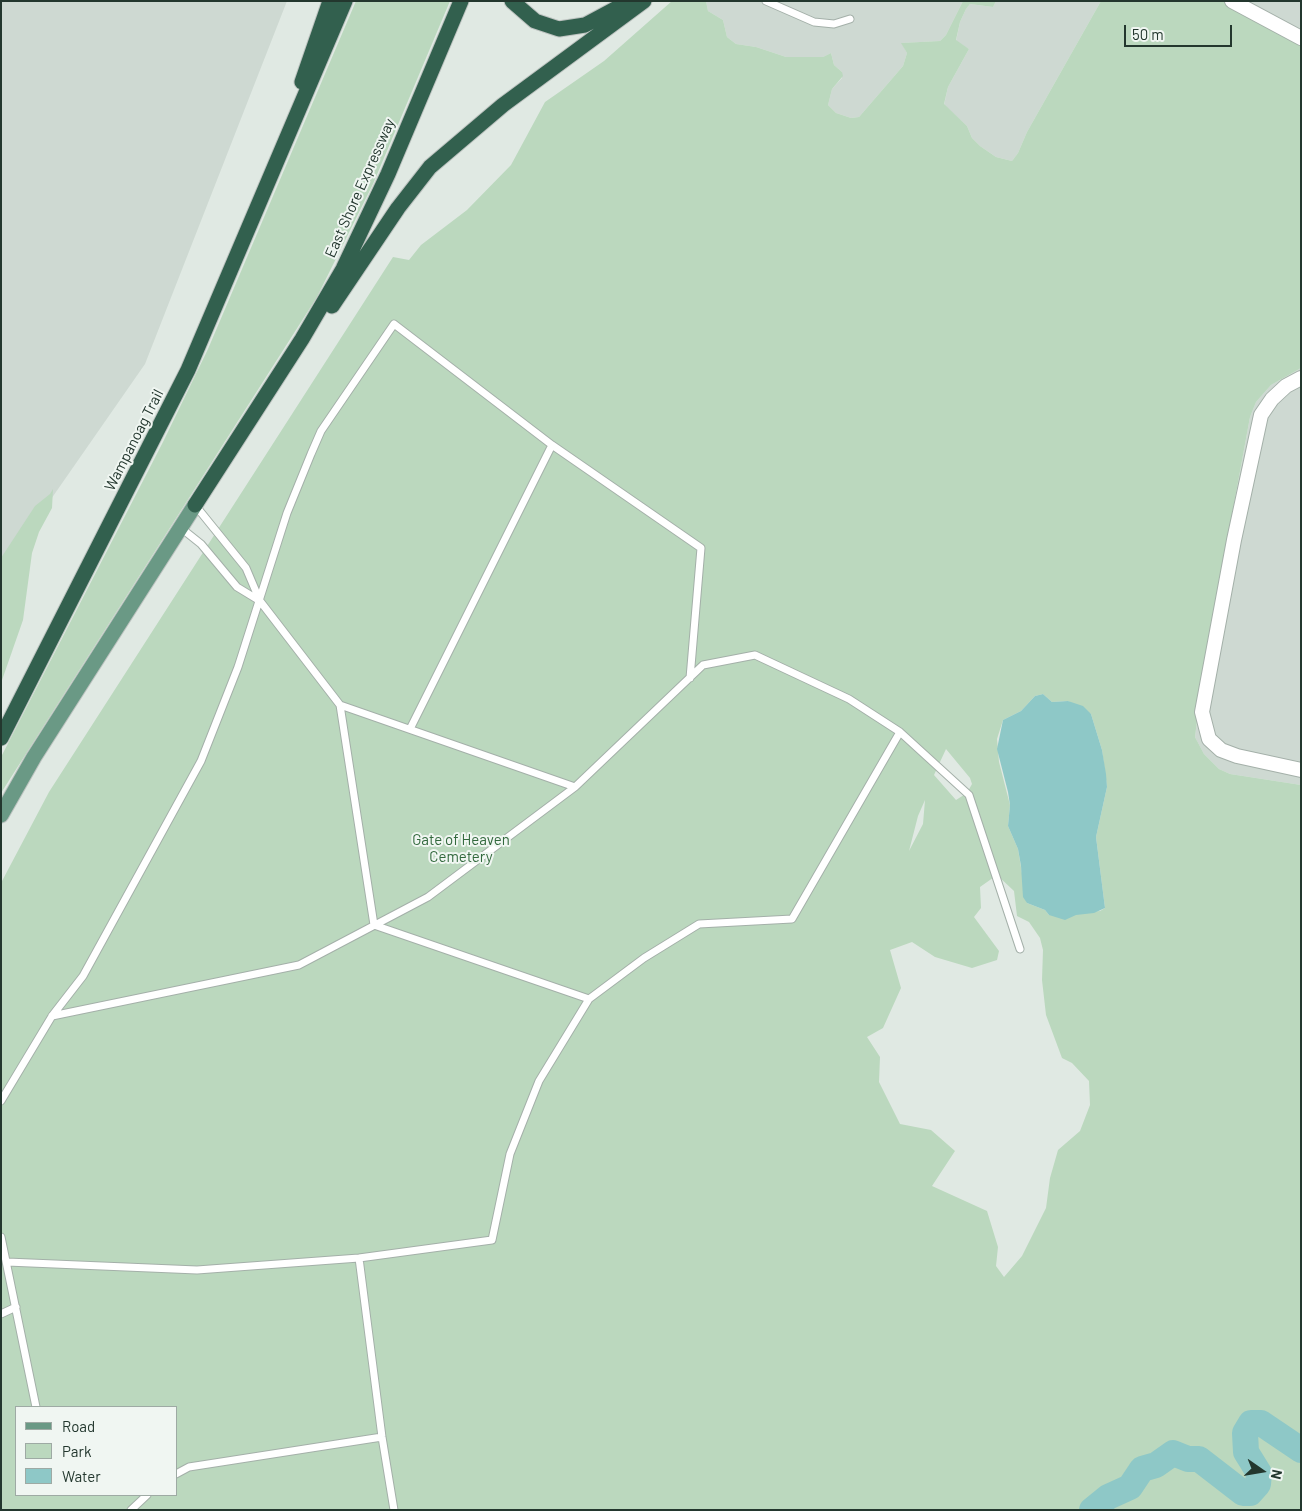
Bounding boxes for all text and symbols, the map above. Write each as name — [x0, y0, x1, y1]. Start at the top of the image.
scale bar — [1127, 15, 1234, 47]
text: 50 m — [1132, 25, 1164, 43]
street label: East Shore Expressway — [321, 116, 399, 260]
street label: Wampanoag Trail — [101, 386, 167, 494]
park label: Gate of Heaven Cemetery — [412, 831, 510, 866]
legend — [15, 1406, 178, 1496]
text: Road — [62, 1417, 95, 1435]
text: Park — [62, 1442, 91, 1460]
north arrow — [1237, 1446, 1287, 1496]
text: Water — [62, 1467, 101, 1485]
text: N — [1268, 1468, 1286, 1481]

